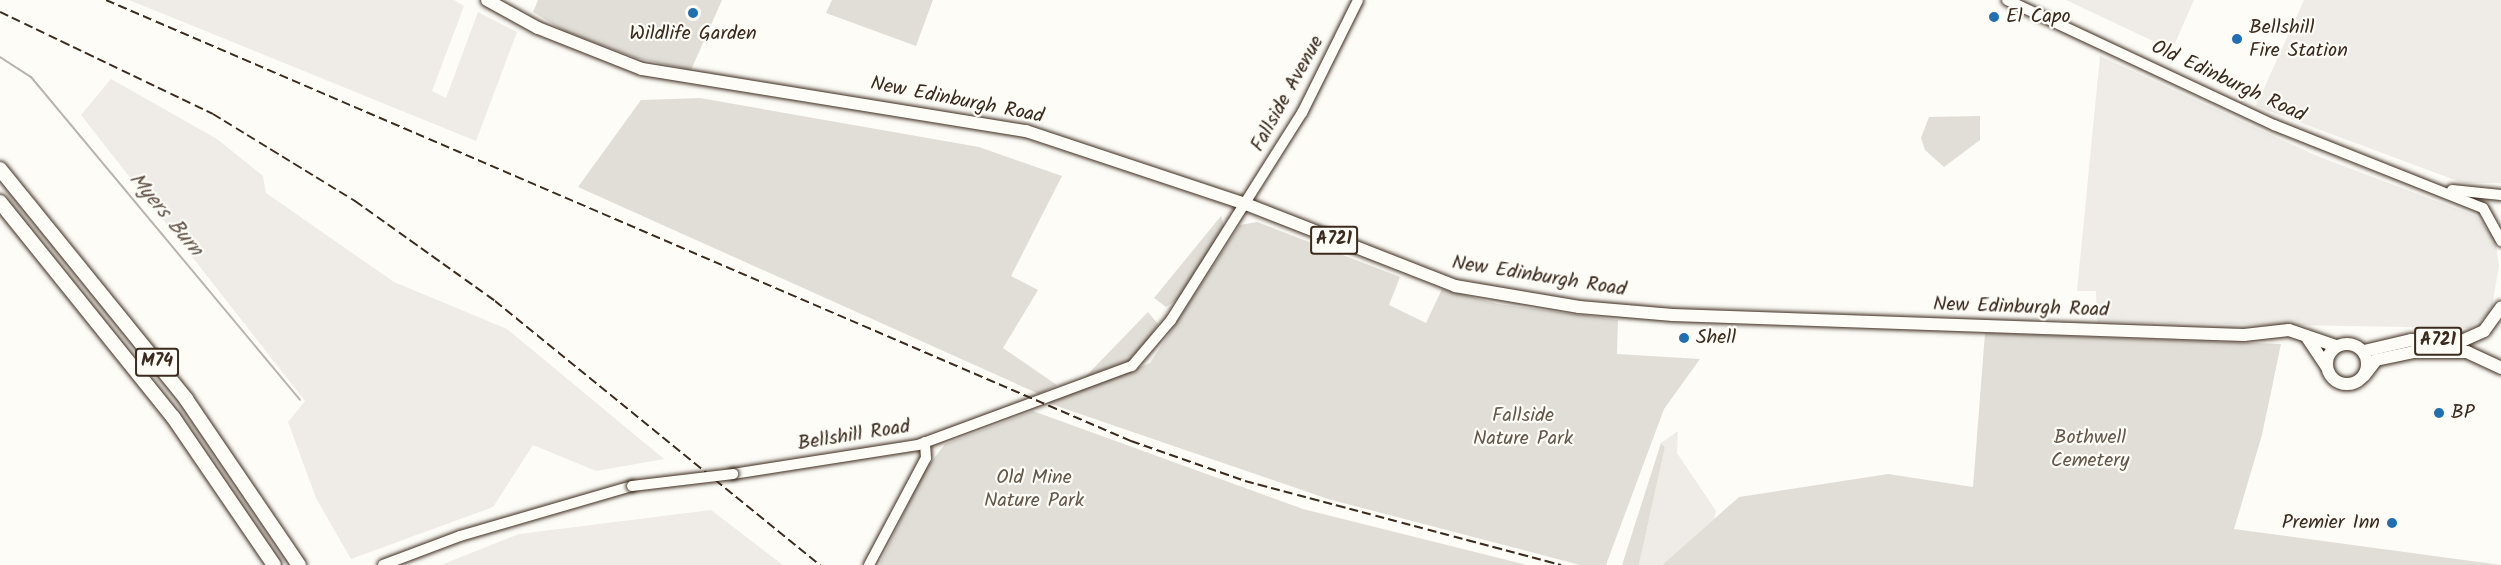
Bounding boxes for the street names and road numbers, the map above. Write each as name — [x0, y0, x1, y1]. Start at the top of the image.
street label: Fallside Avenue — [1246, 32, 1330, 156]
street label: Old Edinburgh Road — [2147, 36, 2309, 128]
street label: New Edinburgh Road — [868, 72, 1046, 130]
road number: A721 — [1310, 225, 1358, 255]
street label: New Edinburgh Road — [1450, 251, 1628, 303]
street label: New Edinburgh Road — [1933, 293, 2109, 323]
road number: A721 — [2414, 326, 2462, 356]
road number: M74 — [134, 347, 180, 377]
street label: Bellshill Road — [796, 415, 912, 457]

